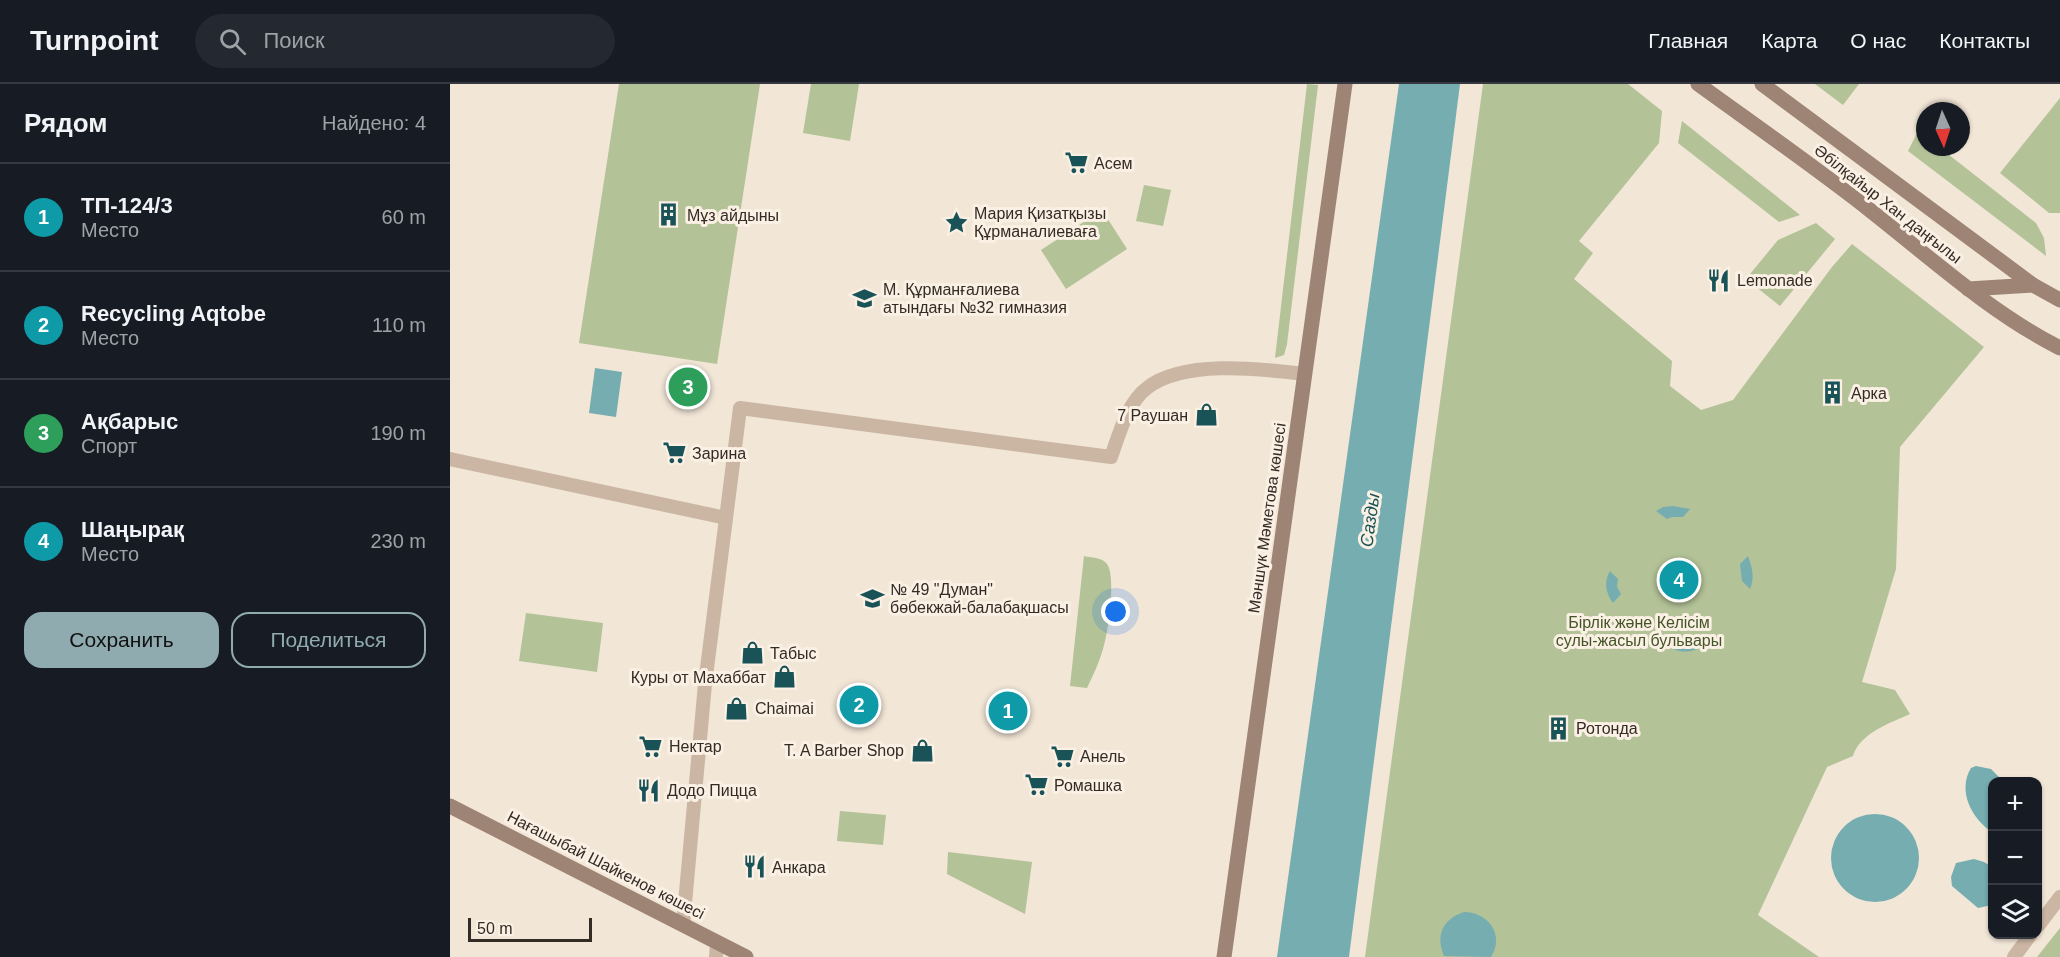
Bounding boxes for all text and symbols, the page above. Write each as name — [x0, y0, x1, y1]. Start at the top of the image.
search box — [195, 14, 615, 68]
text: Turnpoint — [30, 25, 159, 56]
icon: search — [216, 25, 249, 58]
text: Поиск — [264, 28, 325, 53]
text: Главная — [1648, 29, 1728, 52]
text: Карта — [1761, 29, 1817, 52]
text: О нас — [1850, 29, 1906, 52]
text: Контакты — [1939, 29, 2030, 52]
north arrow — [1916, 102, 1970, 156]
text: Рядом — [24, 108, 107, 138]
text: Найдено: 4 — [322, 112, 426, 134]
street label: Әбілқайыр Хан даңғылы — [1811, 141, 1965, 267]
supermarket icon: Асем — [1063, 150, 1089, 176]
place label: Асем — [1094, 155, 1133, 172]
text: ТП-124/3 — [81, 193, 173, 218]
building icon: Мұз айдыны — [656, 202, 682, 228]
place label: Мария Қизатқызы Құрманалиеваға — [974, 205, 1106, 240]
text: 1 — [38, 206, 49, 228]
text: 60 m — [382, 206, 426, 228]
place label: Мұз айдыны — [687, 207, 779, 224]
place icon: Мария Қизатқызы Құрманалиеваға — [943, 209, 969, 235]
text: Место — [81, 219, 139, 241]
restaurant icon: Lemonade — [1706, 267, 1732, 293]
place label: Lemonade — [1737, 272, 1813, 289]
place label: М. Құрманғалиева атындағы №32 гимназия — [883, 281, 1067, 316]
school or university icon: М. Құрманғалиева атындағы №32 гимназия — [852, 285, 878, 311]
text: Recycling Aqtobe — [81, 301, 266, 326]
text: 2 — [38, 314, 49, 336]
text: 110 m — [372, 314, 426, 336]
text: Место — [81, 327, 139, 349]
pin: 3 — [668, 364, 708, 410]
building icon: Арка — [1820, 380, 1846, 406]
place label: Арка — [1851, 385, 1887, 402]
shop icon: 7 Раушан — [1193, 402, 1219, 428]
place label: 7 Раушан — [1117, 407, 1188, 424]
text: Ақбарыс — [81, 409, 178, 434]
text: 3 — [38, 422, 49, 444]
text: 190 m — [370, 422, 426, 444]
street label: Мәншүк Мәметова көшесі — [1245, 422, 1289, 614]
text: Спорт — [81, 435, 137, 457]
supermarket icon: Зарина — [661, 440, 687, 466]
place label: Зарина — [692, 445, 746, 462]
water label: Сазды — [1356, 492, 1384, 548]
text: Шаңырақ — [81, 517, 184, 542]
text: 4 — [38, 530, 49, 552]
text: 230 m — [370, 530, 426, 552]
text: Место — [81, 543, 139, 565]
pin: 4 — [1660, 558, 1698, 602]
place label: № 49 "Думан" бөбекжай-балабақшасы — [890, 581, 1069, 616]
school or university icon: № 49 "Думан" бөбекжай-балабақшасы — [859, 585, 885, 611]
your location — [1101, 597, 1130, 626]
button: Сохранить — [24, 612, 219, 668]
button: Поделиться — [231, 612, 426, 668]
park label: Бірлік және Келісім сулы-жасыл бульвары — [1556, 614, 1722, 649]
shop icon: Табыс — [739, 640, 765, 666]
place label: Табыс — [770, 645, 817, 662]
shop icon: Куры от Махаббат — [771, 664, 797, 690]
place label: Куры от Махаббат — [631, 669, 767, 686]
pin: 2 — [840, 682, 878, 728]
pin: 1 — [988, 688, 1028, 734]
shop icon: Chaimai — [724, 695, 750, 721]
place label: Chaimai — [755, 700, 814, 717]
building icon: Ротонда — [1545, 715, 1571, 741]
place label: Ротонда — [1576, 720, 1638, 737]
supermarket icon: Нектар — [638, 733, 664, 759]
shop icon: T. A Barber Shop — [909, 737, 935, 763]
place label: Нектар — [669, 738, 722, 755]
place label: T. A Barber Shop — [784, 742, 904, 759]
supermarket icon: Анель — [1049, 743, 1075, 769]
place label: Анель — [1080, 748, 1126, 765]
supermarket icon: Ромашка — [1023, 772, 1049, 798]
restaurant icon: Додо Пицца — [636, 777, 662, 803]
place label: Ромашка — [1054, 777, 1122, 794]
map controls — [1988, 777, 2042, 939]
button: + — [1988, 777, 2042, 831]
place label: Додо Пицца — [667, 782, 757, 799]
street label: Нағашыбай Шайкенов көшесі — [505, 808, 707, 922]
button: − — [1988, 831, 2042, 885]
restaurant icon: Анкара — [741, 854, 767, 880]
place label: Анкара — [772, 859, 826, 876]
button: layers — [1988, 885, 2042, 939]
scale bar — [468, 915, 592, 942]
text: 50 m — [477, 920, 513, 937]

